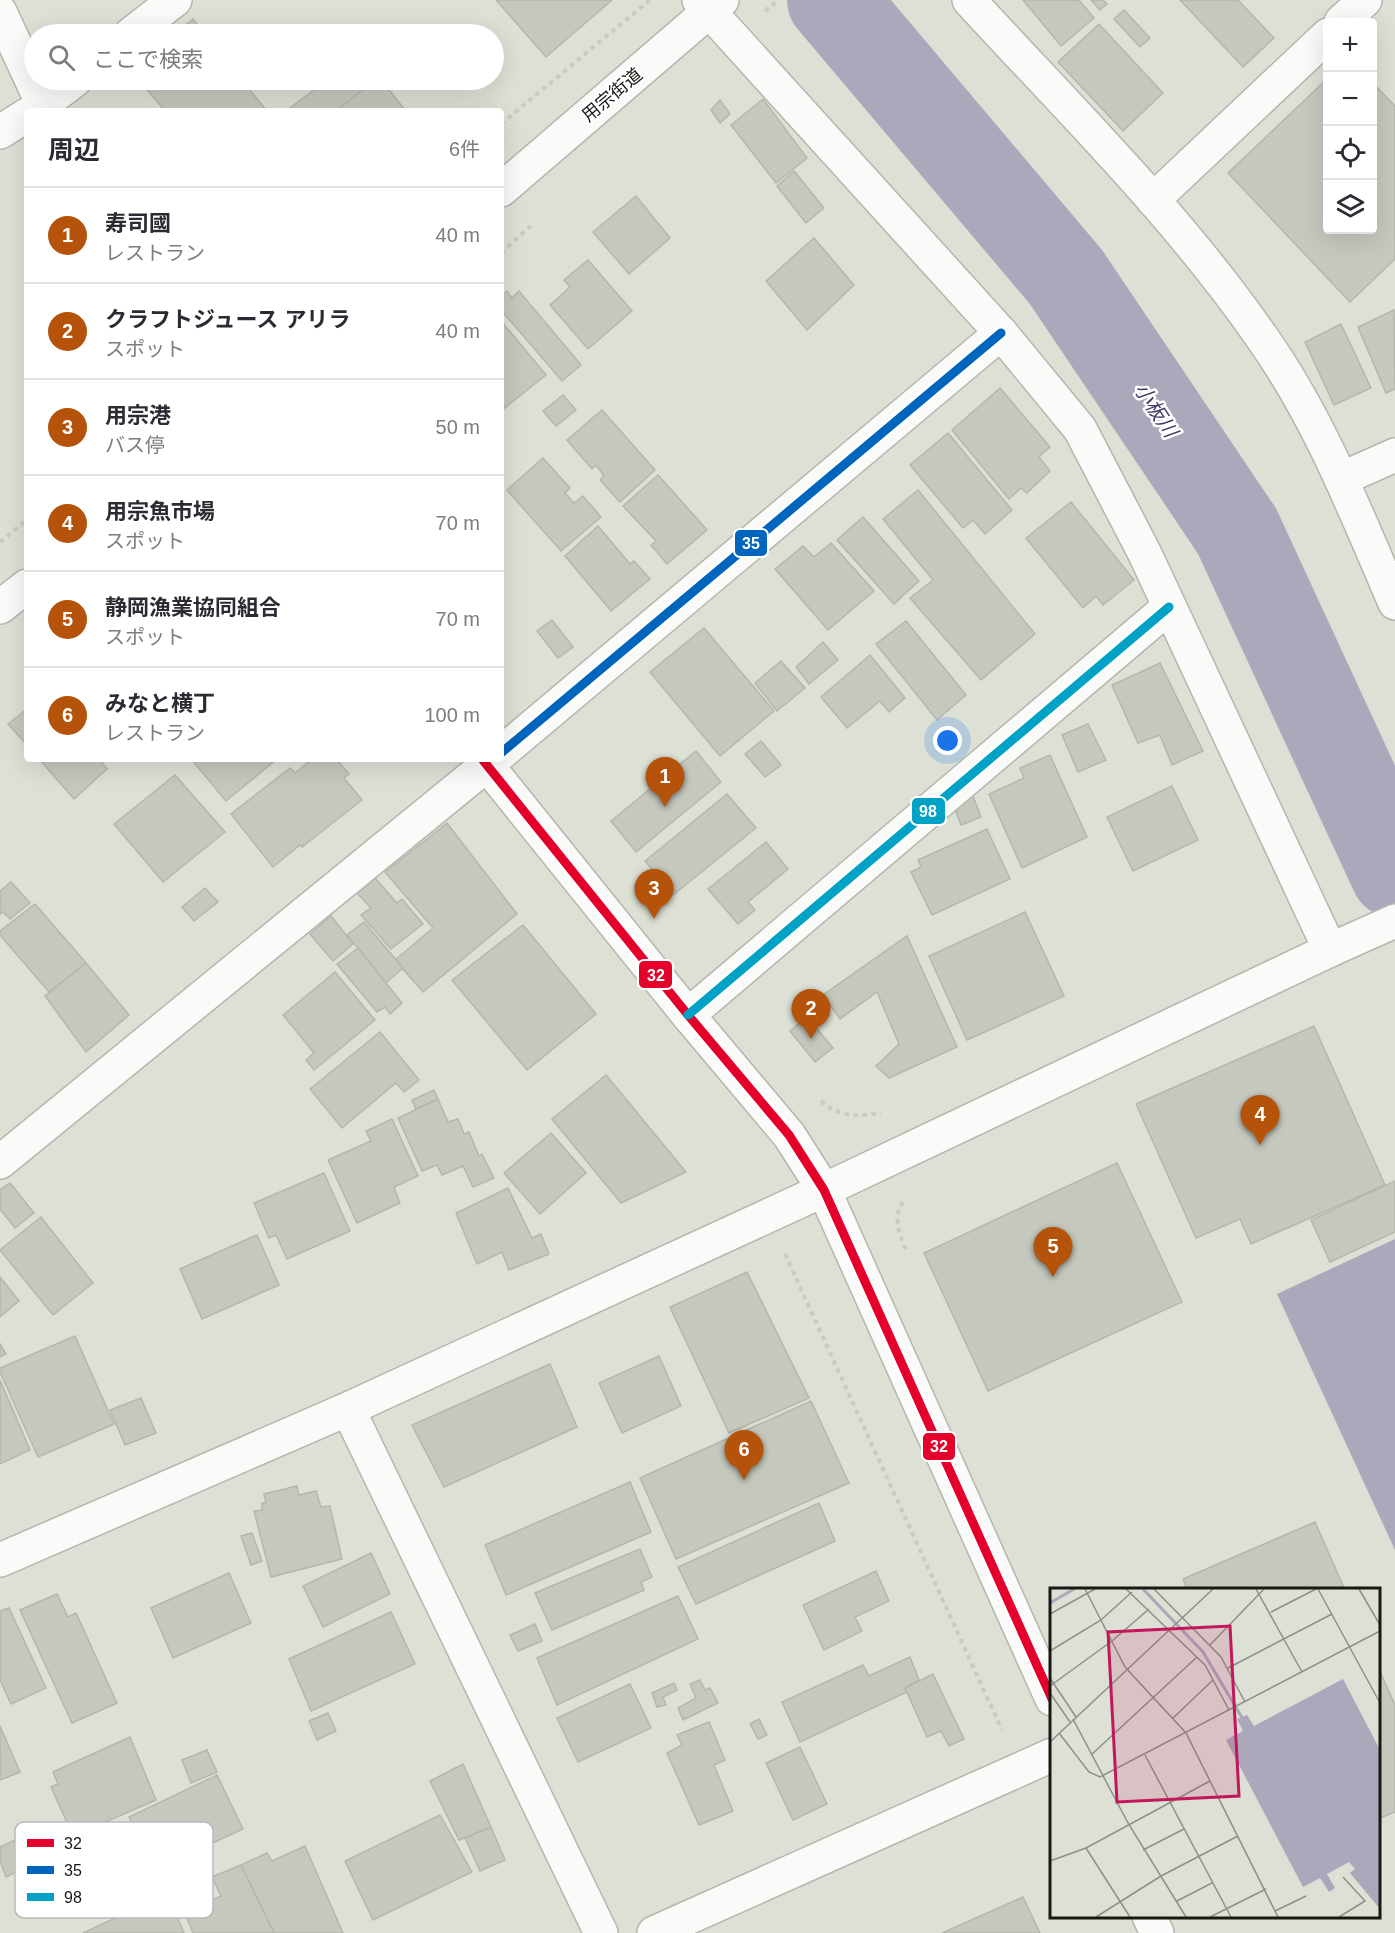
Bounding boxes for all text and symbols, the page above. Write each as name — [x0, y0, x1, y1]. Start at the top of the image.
map controls — [1323, 18, 1377, 234]
button: + — [1323, 18, 1377, 72]
search box — [24, 24, 504, 90]
icon: search — [45, 41, 78, 74]
text: ここで検索 — [93, 47, 203, 72]
street label: 用宗街道 — [578, 64, 646, 126]
button: − — [1323, 72, 1377, 126]
button: locate — [1323, 126, 1377, 180]
text: 周辺 — [48, 135, 100, 165]
text: 6件 — [449, 138, 480, 160]
button: layers — [1323, 180, 1377, 234]
text: 寿司國 — [105, 211, 171, 236]
text: 1 — [62, 224, 73, 246]
text: 40 m — [436, 224, 480, 246]
text: レストラン — [105, 242, 205, 264]
text: クラフトジュース アリラ — [105, 307, 350, 332]
text: 2 — [62, 320, 73, 342]
text: 40 m — [436, 320, 480, 342]
text: スポット — [105, 338, 185, 360]
water label: 小板川 — [1130, 379, 1183, 443]
text: 用宗港 — [105, 403, 171, 428]
text: 3 — [62, 416, 73, 438]
text: 50 m — [436, 416, 480, 438]
text: バス停 — [105, 434, 165, 456]
text: 用宗魚市場 — [105, 499, 215, 524]
text: 4 — [62, 512, 73, 534]
text: 70 m — [436, 512, 480, 534]
line badge: 35 — [734, 529, 768, 557]
text: スポット — [105, 530, 185, 552]
text: 35 — [742, 535, 760, 552]
text: 静岡漁業協同組合 — [105, 595, 281, 620]
text: 5 — [62, 608, 73, 630]
text: 70 m — [436, 608, 480, 630]
text: スポット — [105, 626, 185, 648]
text: みなと横丁 — [105, 691, 215, 716]
text: 6 — [62, 704, 73, 726]
text: 100 m — [424, 704, 480, 726]
text: レストラン — [105, 722, 205, 744]
your location — [933, 726, 962, 755]
pin: 1 — [646, 758, 684, 807]
line badge: 98 — [911, 797, 946, 825]
text: 98 — [919, 803, 937, 820]
pin: 3 — [634, 870, 674, 919]
line badge: 32 — [638, 960, 673, 989]
text: 32 — [647, 967, 665, 984]
pin: 2 — [792, 990, 830, 1039]
pin: 4 — [1240, 1096, 1280, 1145]
pin: 5 — [1034, 1228, 1072, 1277]
pin: 6 — [724, 1430, 764, 1480]
line badge: 32 — [922, 1432, 956, 1461]
text: 32 — [930, 1438, 948, 1455]
inset map — [1050, 1588, 1380, 1918]
legend — [15, 1822, 213, 1918]
text: 32 — [64, 1835, 82, 1852]
text: 35 — [64, 1862, 82, 1879]
text: 98 — [64, 1889, 82, 1906]

